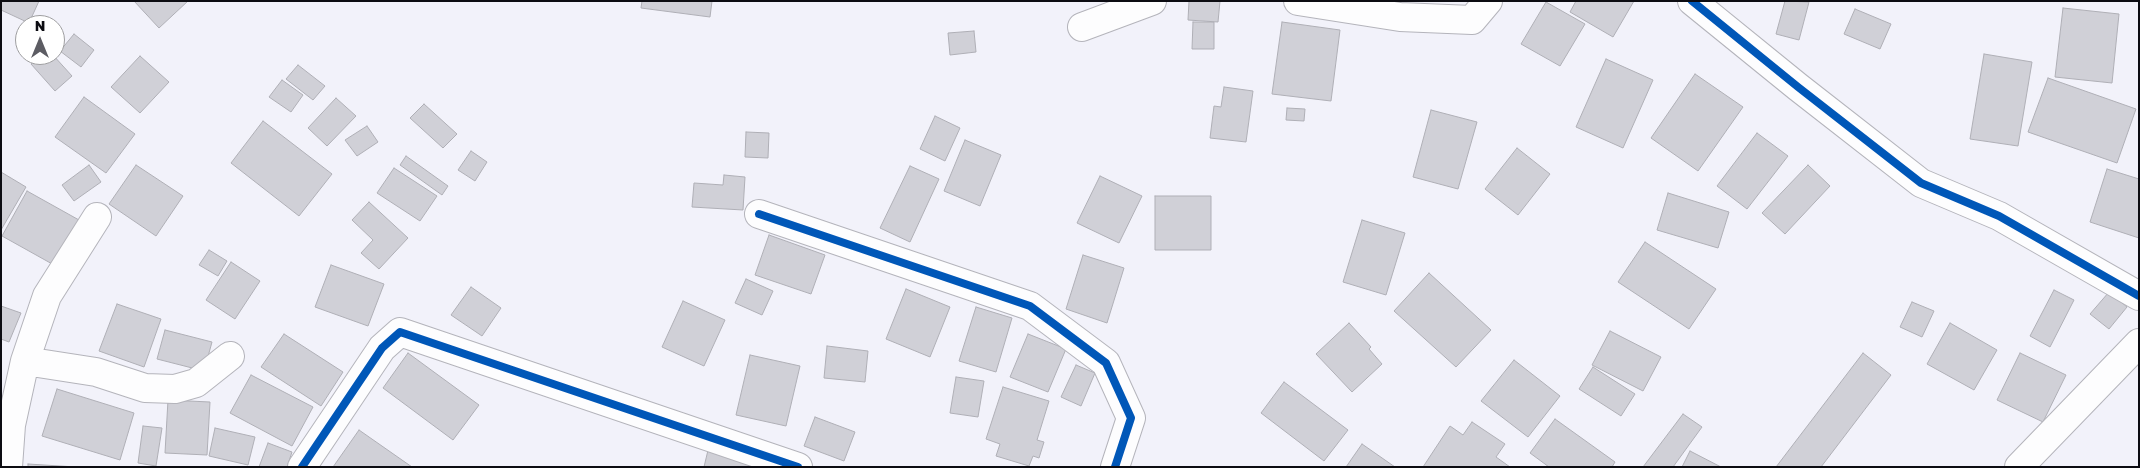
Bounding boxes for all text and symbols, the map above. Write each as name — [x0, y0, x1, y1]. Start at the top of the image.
north arrow — [15, 15, 65, 65]
text: N — [35, 17, 45, 34]

